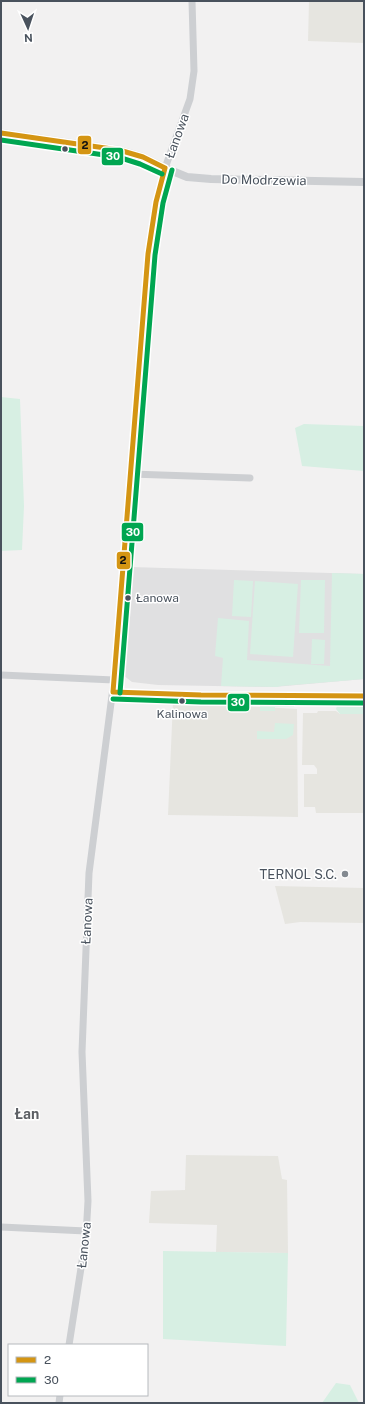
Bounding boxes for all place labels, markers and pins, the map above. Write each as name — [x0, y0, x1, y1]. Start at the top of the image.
unlabelled marker — [60, 144, 70, 154]
place label: Łanowa — [136, 591, 179, 605]
marker: Łanowa — [123, 593, 133, 603]
marker: Kalinowa — [177, 696, 187, 706]
place label: Kalinowa — [157, 707, 207, 721]
place label: TERNOL S.C. — [260, 867, 337, 882]
marker: TERNOL S.C. — [340, 869, 350, 879]

